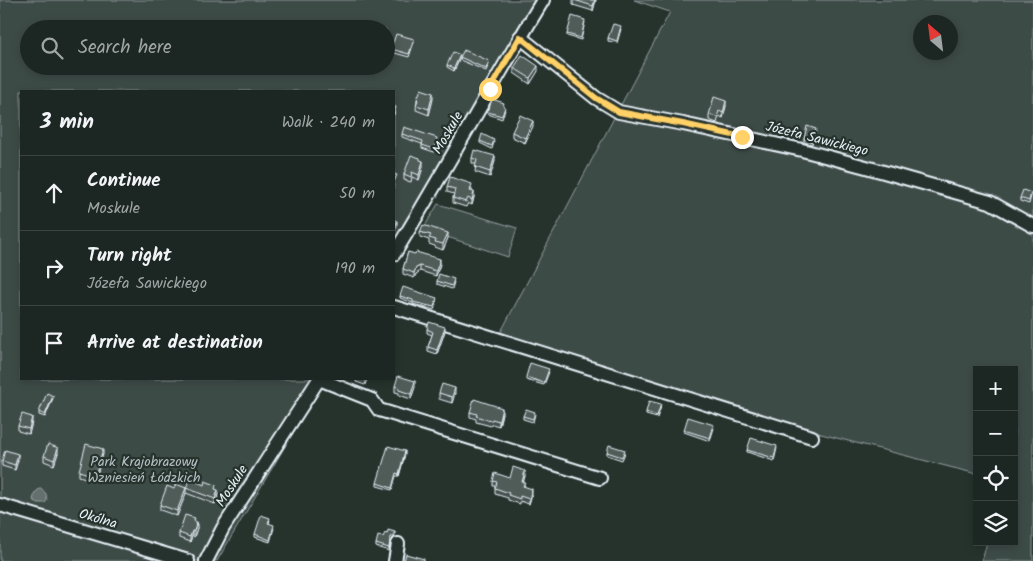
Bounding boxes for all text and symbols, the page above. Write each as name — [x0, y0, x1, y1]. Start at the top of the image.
north arrow — [913, 15, 958, 60]
search box — [20, 20, 395, 75]
text: Search here — [78, 33, 172, 63]
icon: search — [38, 34, 66, 62]
route start — [479, 78, 502, 101]
text: 3 min — [40, 106, 94, 139]
street label: Moskule — [427, 107, 469, 159]
text: Walk · 240 m — [282, 110, 375, 135]
street label: Józefa Sawickiego — [763, 116, 871, 162]
route end — [731, 126, 754, 149]
text: Continue — [87, 166, 160, 196]
icon: ahead — [40, 179, 68, 207]
text: 50 m — [339, 181, 375, 206]
text: Moskule — [87, 196, 140, 221]
text: Turn right — [87, 241, 172, 271]
icon: right — [40, 254, 68, 282]
text: 190 m — [335, 256, 375, 281]
text: Józefa Sawickiego — [87, 271, 207, 296]
text: Arrive at destination — [87, 328, 263, 358]
icon: arrive — [40, 329, 68, 357]
map controls — [973, 366, 1018, 546]
button: + — [973, 366, 1018, 411]
button: − — [973, 411, 1018, 456]
park label: Park Krajobrazowy Wzniesień Łódzkich — [87, 451, 201, 489]
button: locate — [973, 456, 1018, 501]
street label: Moskule — [210, 460, 254, 511]
button: layers — [973, 501, 1018, 546]
street label: Okólna — [76, 503, 120, 535]

